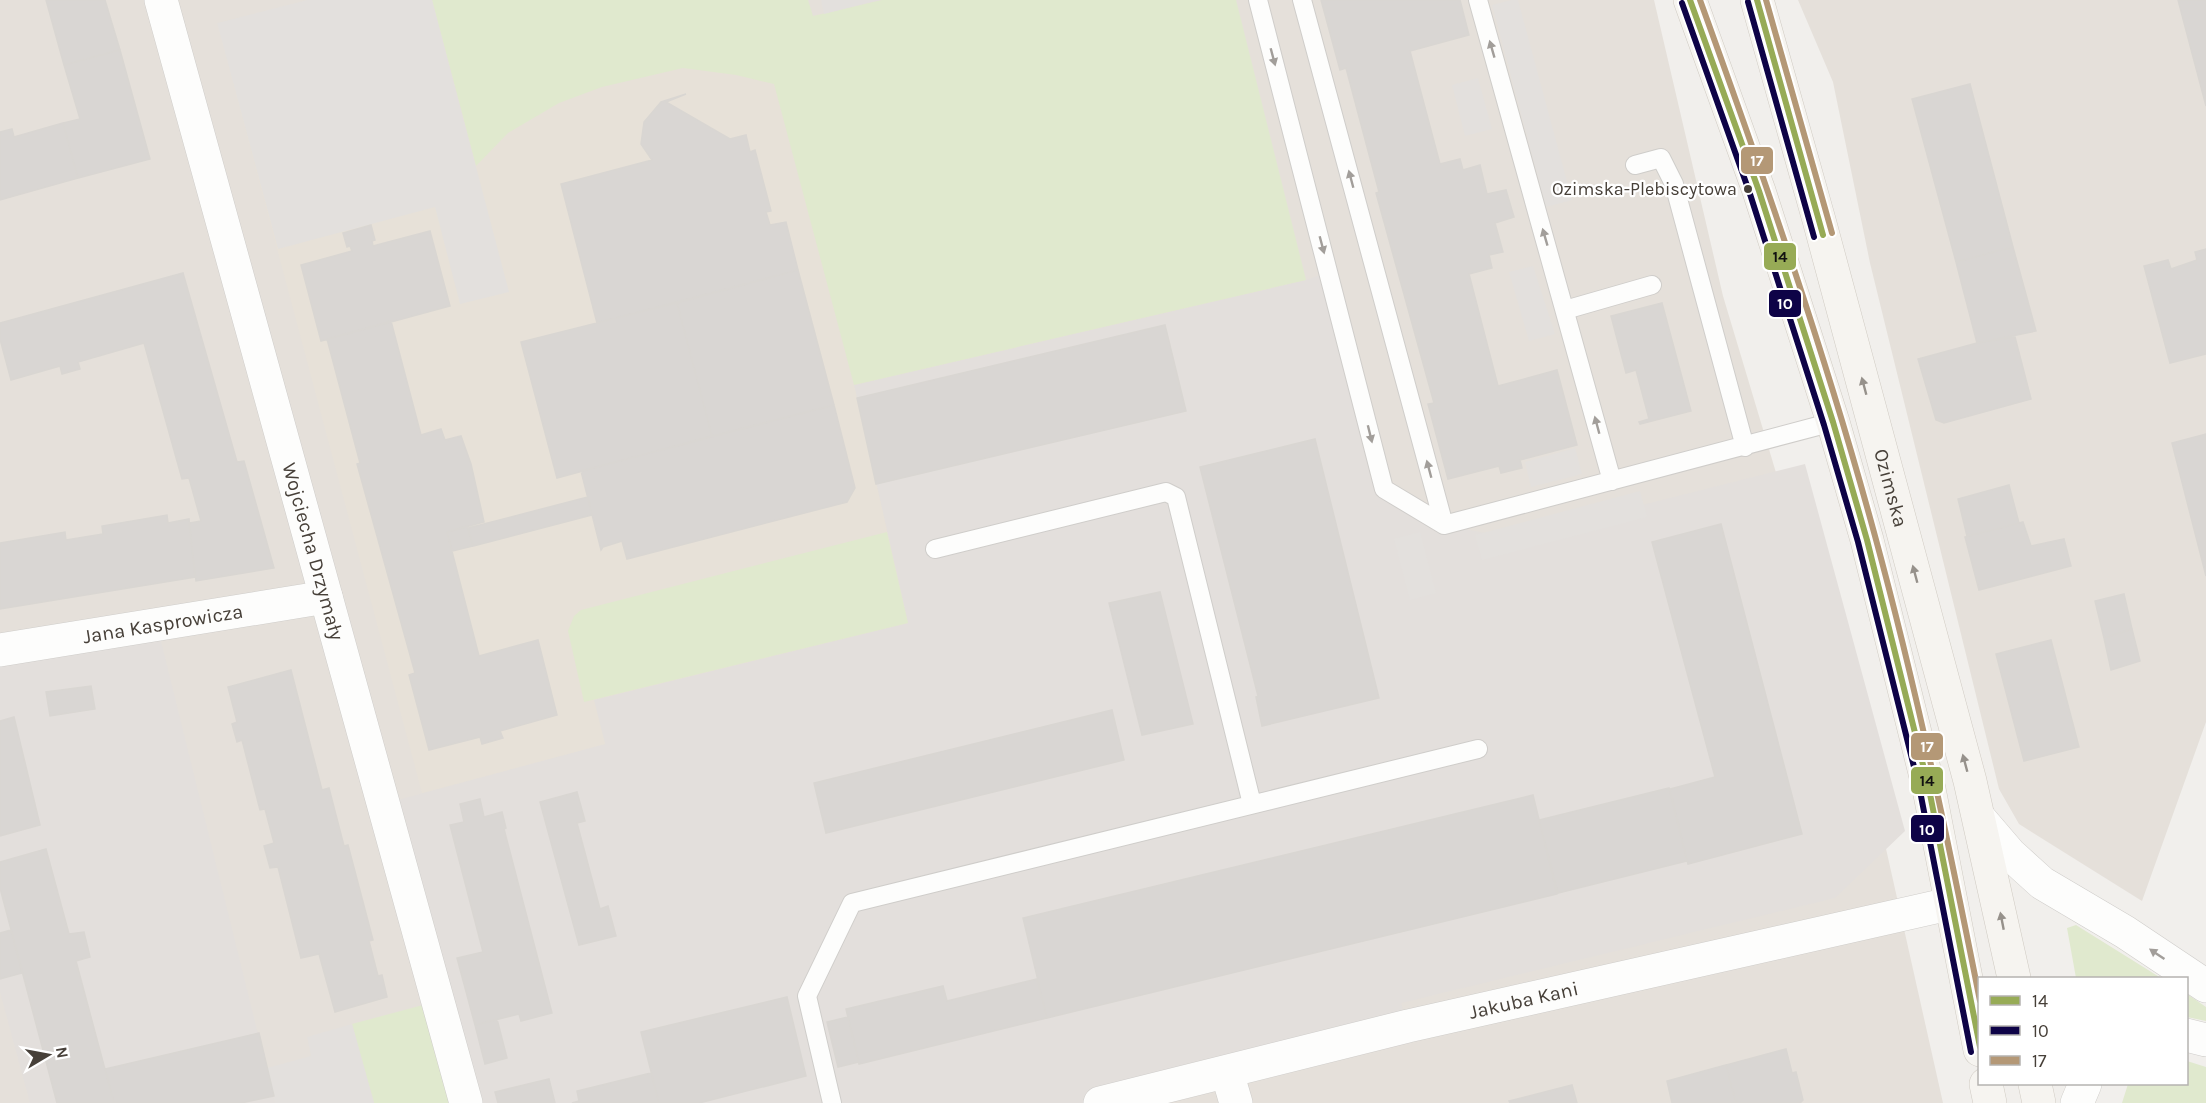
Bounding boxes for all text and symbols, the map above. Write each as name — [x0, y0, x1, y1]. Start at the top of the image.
one-way arrow — [1487, 40, 1496, 58]
one-way arrow — [1268, 47, 1278, 66]
line badge: 17 — [1740, 146, 1774, 175]
text: 17 — [1750, 151, 1764, 170]
one-way arrow — [1346, 170, 1355, 188]
place label: Ozimska-Plebiscytowa — [1552, 178, 1737, 200]
marker: Ozimska-Plebiscytowa — [1742, 183, 1754, 195]
one-way arrow — [1540, 228, 1549, 246]
one-way arrow — [1318, 236, 1327, 254]
line badge: 14 — [1763, 242, 1797, 271]
text: 14 — [1772, 247, 1788, 266]
line badge: 10 — [1768, 289, 1802, 318]
text: 10 — [1777, 294, 1793, 313]
one-way arrow — [1859, 377, 1868, 395]
one-way arrow — [1592, 416, 1601, 434]
one-way arrow — [1366, 425, 1376, 443]
street label: Ozimska — [1870, 446, 1913, 529]
one-way arrow — [1424, 459, 1433, 477]
street label: Wojciecha Drzymały — [278, 460, 349, 643]
one-way arrow — [1909, 565, 1919, 584]
street label: Jana Kasprowicza — [81, 599, 245, 648]
line badge: 17 — [1910, 732, 1944, 761]
text: 17 — [1920, 737, 1934, 756]
one-way arrow — [1960, 754, 1969, 772]
line badge: 14 — [1910, 766, 1944, 795]
text: 14 — [1919, 771, 1935, 790]
line badge: 10 — [1910, 814, 1945, 843]
text: 10 — [1919, 820, 1935, 839]
one-way arrow — [1997, 911, 2006, 930]
one-way arrow — [2149, 948, 2165, 959]
street label: Jakuba Kani — [1467, 976, 1580, 1023]
legend — [1978, 977, 2188, 1085]
text: 14 — [2032, 990, 2048, 1012]
text: 10 — [2032, 1020, 2049, 1042]
north arrow — [18, 1025, 78, 1085]
text: N — [52, 1045, 73, 1060]
text: 17 — [2032, 1050, 2047, 1072]

